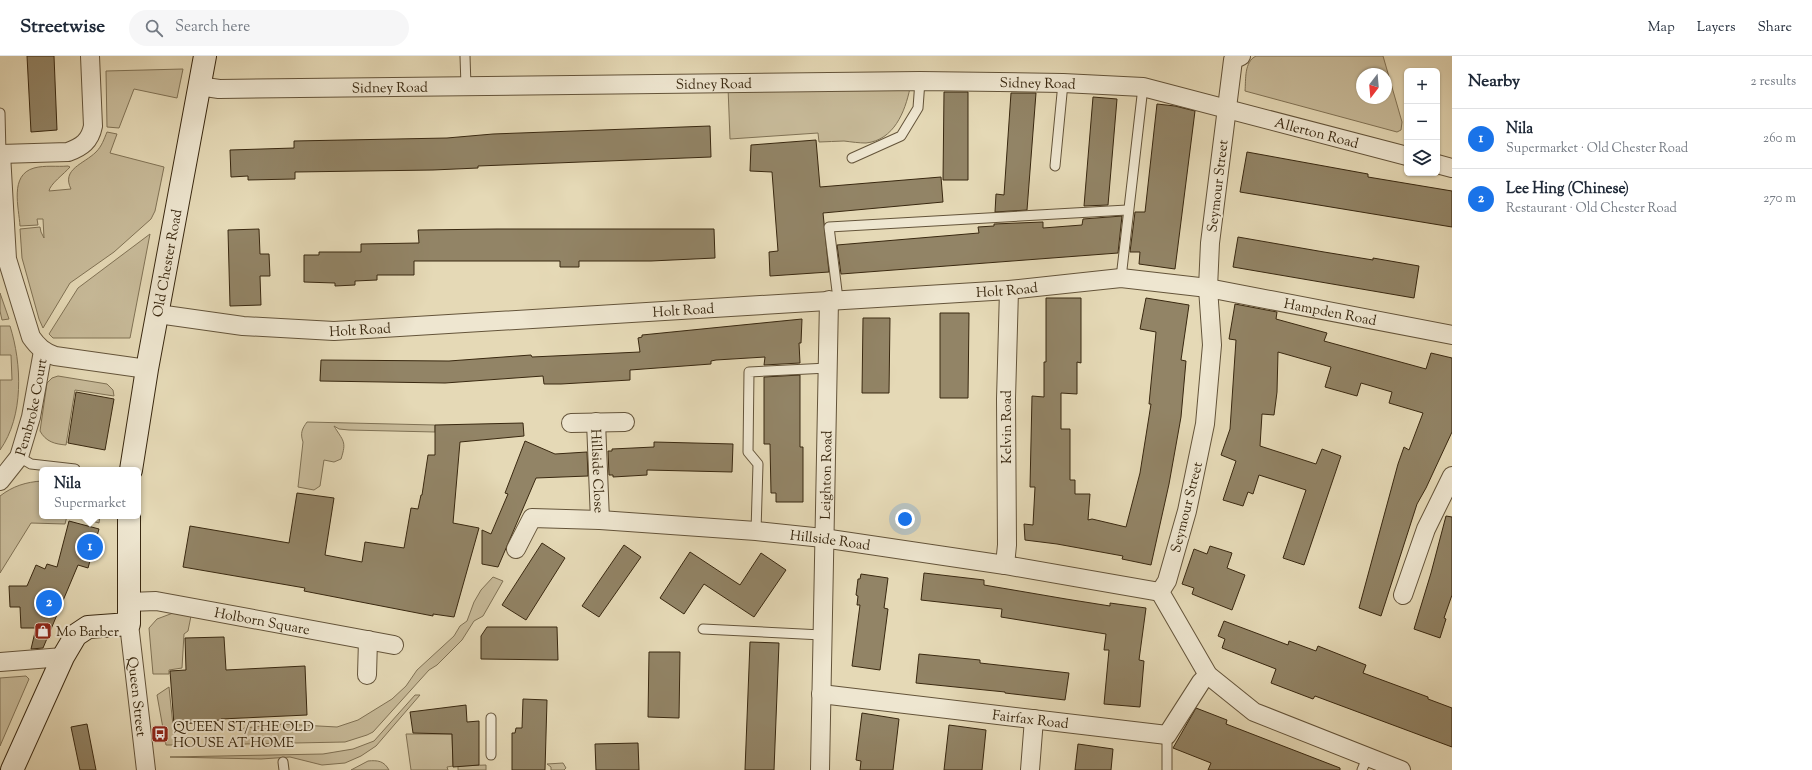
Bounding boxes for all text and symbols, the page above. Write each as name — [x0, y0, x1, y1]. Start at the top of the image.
search box — [129, 10, 409, 46]
text: Streetwise — [20, 14, 105, 41]
icon: search — [143, 17, 165, 39]
text: Search here — [175, 17, 250, 38]
text: Map — [1648, 18, 1675, 38]
text: Layers — [1697, 18, 1735, 38]
text: Share — [1757, 18, 1792, 38]
north arrow — [1356, 68, 1392, 104]
map controls — [1404, 68, 1440, 176]
button: + — [1404, 68, 1440, 104]
text: Nearby — [1468, 70, 1520, 94]
text: 2 results — [1751, 73, 1796, 91]
street label: Sidney Road — [999, 74, 1076, 96]
street label: Sidney Road — [676, 75, 752, 96]
street label: Sidney Road — [352, 79, 428, 99]
button: − — [1404, 104, 1440, 140]
street label: Allerton Road — [1272, 114, 1361, 155]
text: Nila — [1506, 119, 1533, 140]
text: 1 — [1479, 130, 1483, 148]
text: 260 m — [1763, 130, 1796, 148]
street label: Seymour Street — [1203, 139, 1235, 234]
button: layers — [1404, 140, 1440, 176]
text: Supermarket · Old Chester Road — [1506, 140, 1688, 158]
text: Lee Hing (Chinese) — [1506, 179, 1629, 200]
text: 2 — [1478, 190, 1484, 208]
text: 270 m — [1763, 190, 1796, 208]
text: Restaurant · Old Chester Road — [1506, 200, 1677, 218]
street label: Old Chester Road — [149, 208, 188, 319]
street label: Holt Road — [975, 279, 1039, 304]
street label: Hampden Road — [1282, 295, 1378, 332]
street label: Holt Road — [652, 300, 715, 324]
street label: Holt Road — [329, 320, 392, 343]
street label: Pembroke Court — [12, 357, 53, 459]
street label: Kelvin Road — [998, 390, 1018, 464]
street label: Hillside Close — [584, 428, 608, 514]
street label: Leighton Road — [817, 430, 838, 520]
street label: Seymour Street — [1167, 460, 1209, 555]
popup — [39, 467, 141, 519]
text: Nila — [54, 474, 81, 495]
text: Supermarket — [54, 495, 126, 513]
your location — [895, 509, 915, 529]
street label: Hillside Road — [789, 527, 872, 557]
pin: 1 — [77, 532, 103, 562]
pin: 2 — [36, 588, 62, 618]
street label: Holborn Square — [212, 604, 311, 641]
shop icon: Mo Barber — [33, 621, 53, 641]
place label: Mo Barber — [56, 623, 120, 643]
street label: Queen Street — [121, 656, 150, 738]
street label: Fairfax Road — [991, 706, 1070, 735]
place label: QUEEN ST/THE OLD HOUSE AT HOME — [173, 718, 314, 754]
bus stop icon: QUEEN ST/THE OLD HOUSE AT HOME — [150, 724, 170, 744]

